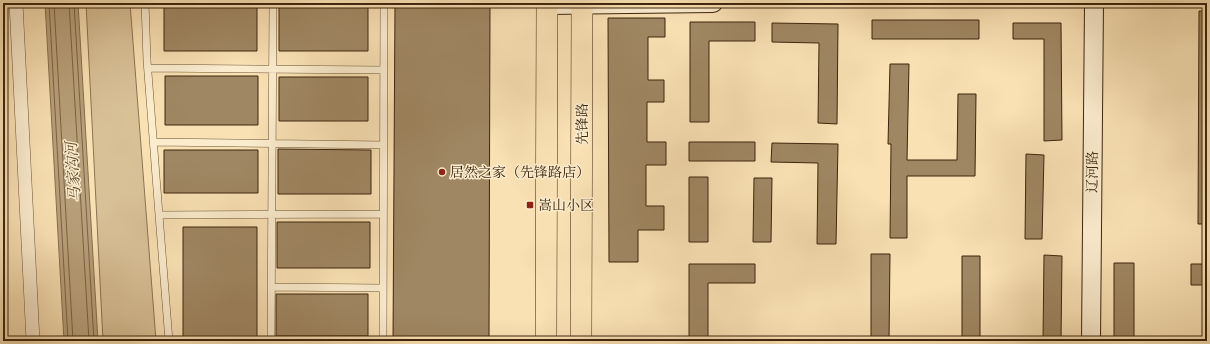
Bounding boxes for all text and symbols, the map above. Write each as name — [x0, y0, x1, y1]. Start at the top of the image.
street label: 先锋路 — [573, 103, 591, 145]
water label: 马家沟河 — [61, 138, 84, 203]
street label: 辽河路 — [1083, 151, 1101, 193]
place label: 居然之家（先锋路店） — [450, 163, 590, 181]
marker: 居然之家（先锋路店） — [437, 167, 447, 177]
place label: 嵩山小区 — [538, 196, 594, 214]
marker: 嵩山小区 — [525, 200, 535, 210]

